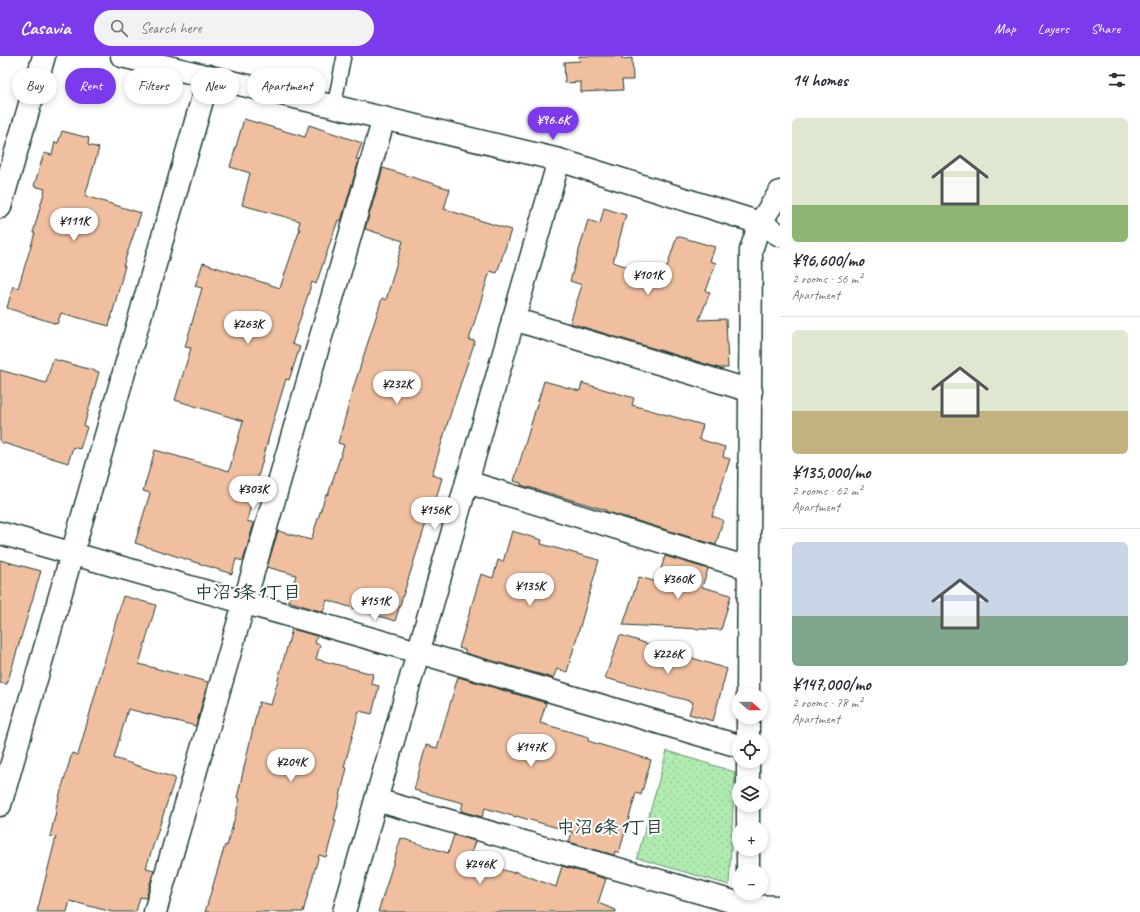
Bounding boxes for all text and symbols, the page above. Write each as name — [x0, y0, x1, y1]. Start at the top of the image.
search box — [94, 10, 374, 46]
text: Casavia — [20, 16, 70, 40]
icon: search — [108, 17, 130, 39]
text: Search here — [140, 19, 202, 38]
text: Map — [994, 20, 1016, 37]
text: Layers — [1038, 20, 1069, 37]
text: Share — [1091, 20, 1120, 37]
chip: Buy — [12, 68, 57, 104]
chip: Rent — [65, 68, 116, 104]
chip: Filters — [124, 68, 183, 104]
chip: New — [191, 68, 239, 104]
chip: Apartment — [247, 68, 326, 104]
icon: filters — [1106, 69, 1128, 91]
text: 14 homes — [792, 70, 848, 91]
pin: ¥96.6K — [520, 107, 586, 141]
text: ¥96.6K — [537, 112, 569, 128]
icon: home — [924, 144, 996, 216]
pin: ¥111K — [46, 208, 102, 242]
text: ¥111K — [59, 213, 89, 229]
text: ¥96,600/mo — [792, 250, 864, 271]
pin: ¥101K — [620, 262, 676, 296]
text: ¥101K — [633, 267, 663, 283]
text: 2 rooms · 56 m² — [792, 271, 862, 287]
text: Apartment — [792, 287, 840, 303]
pin: ¥263K — [220, 311, 276, 345]
text: ¥263K — [233, 316, 263, 332]
icon: home — [924, 356, 996, 428]
pin: ¥232K — [369, 371, 425, 405]
text: ¥232K — [382, 376, 412, 392]
text: ¥135,000/mo — [792, 462, 870, 483]
pin: ¥303K — [225, 476, 281, 510]
text: ¥303K — [238, 481, 268, 497]
text: 2 rooms · 62 m² — [792, 483, 862, 499]
pin: ¥156K — [407, 497, 463, 531]
text: Apartment — [792, 499, 840, 515]
text: ¥156K — [420, 502, 450, 518]
pin: ¥360K — [650, 566, 706, 600]
icon: home — [924, 568, 996, 640]
text: ¥360K — [663, 571, 693, 587]
pin: ¥135K — [502, 573, 558, 607]
text: ¥135K — [515, 578, 545, 594]
district label: 中沼5条1丁目 — [195, 581, 301, 603]
pin: ¥151K — [347, 588, 403, 622]
text: ¥151K — [360, 593, 390, 609]
pin: ¥226K — [640, 641, 696, 675]
text: ¥226K — [653, 646, 683, 662]
text: ¥147,000/mo — [792, 674, 871, 695]
north arrow — [732, 688, 768, 724]
map controls — [732, 688, 768, 900]
text: 2 rooms · 78 m² — [792, 695, 862, 711]
text: Apartment — [792, 711, 840, 727]
button: locate — [732, 732, 768, 768]
pin: ¥147K — [503, 734, 559, 768]
text: ¥147K — [516, 739, 546, 755]
pin: ¥204K — [263, 749, 319, 783]
text: ¥204K — [276, 754, 306, 770]
button: layers — [732, 776, 768, 812]
district label: 中沼6条1丁目 — [557, 816, 663, 838]
button: + — [732, 820, 768, 856]
pin: ¥246K — [452, 851, 508, 885]
text: ¥246K — [465, 856, 495, 872]
button: − — [732, 864, 768, 900]

